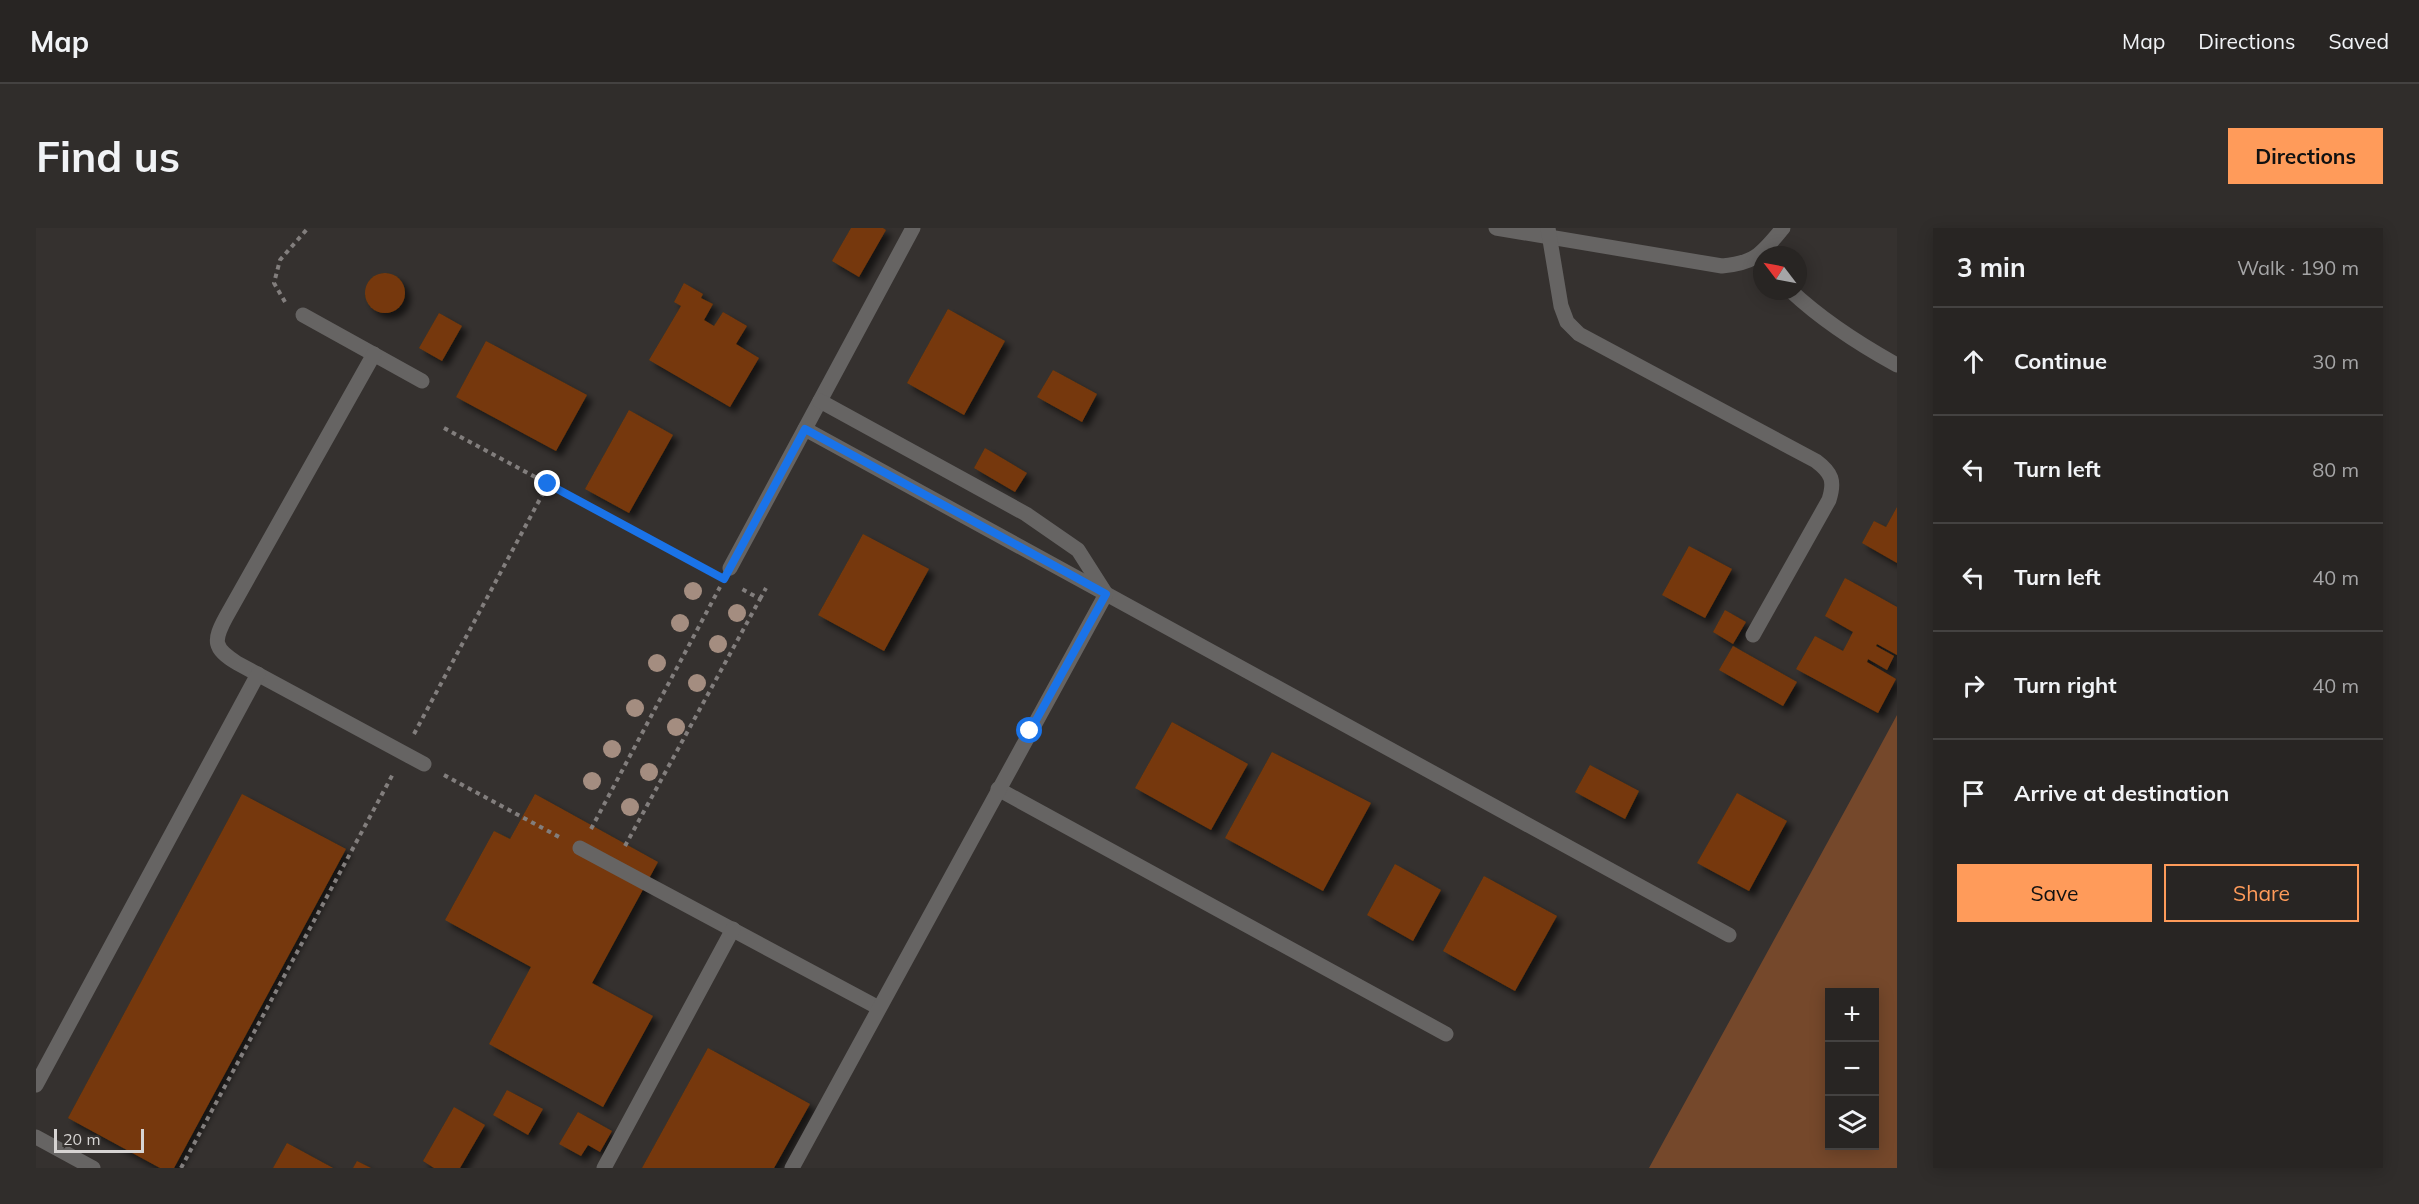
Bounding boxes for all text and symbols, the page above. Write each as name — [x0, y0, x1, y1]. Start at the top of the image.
text: Map — [30, 24, 89, 59]
text: Map — [2122, 28, 2165, 54]
text: Directions — [2198, 28, 2295, 54]
text: Saved — [2328, 28, 2389, 54]
button: Directions — [2228, 128, 2383, 184]
text: Find us — [36, 130, 180, 183]
north arrow — [1753, 246, 1807, 300]
text: 3 min — [1957, 251, 2026, 284]
text: Walk · 190 m — [2237, 255, 2359, 280]
icon: ahead — [1957, 345, 1990, 378]
text: Continue — [2014, 347, 2107, 375]
text: 30 m — [2312, 349, 2359, 374]
icon: left — [1957, 453, 1990, 486]
text: Turn left — [2014, 455, 2101, 483]
text: 80 m — [2312, 457, 2359, 482]
route end — [534, 470, 560, 496]
icon: left — [1957, 561, 1990, 594]
text: Turn left — [2014, 563, 2101, 591]
text: 40 m — [2312, 565, 2359, 590]
icon: right — [1957, 669, 1990, 702]
text: Turn right — [2014, 671, 2117, 699]
text: 40 m — [2312, 673, 2359, 698]
route start — [1016, 717, 1042, 743]
icon: arrive — [1957, 777, 1990, 810]
text: Arrive at destination — [2014, 779, 2229, 807]
button: Save — [1957, 864, 2152, 922]
button: Share — [2164, 864, 2359, 922]
map controls — [1825, 988, 1879, 1150]
button: + — [1825, 988, 1879, 1042]
button: − — [1825, 1042, 1879, 1096]
button: layers — [1825, 1096, 1879, 1150]
scale bar — [54, 1126, 144, 1154]
text: 20 m — [63, 1129, 100, 1149]

